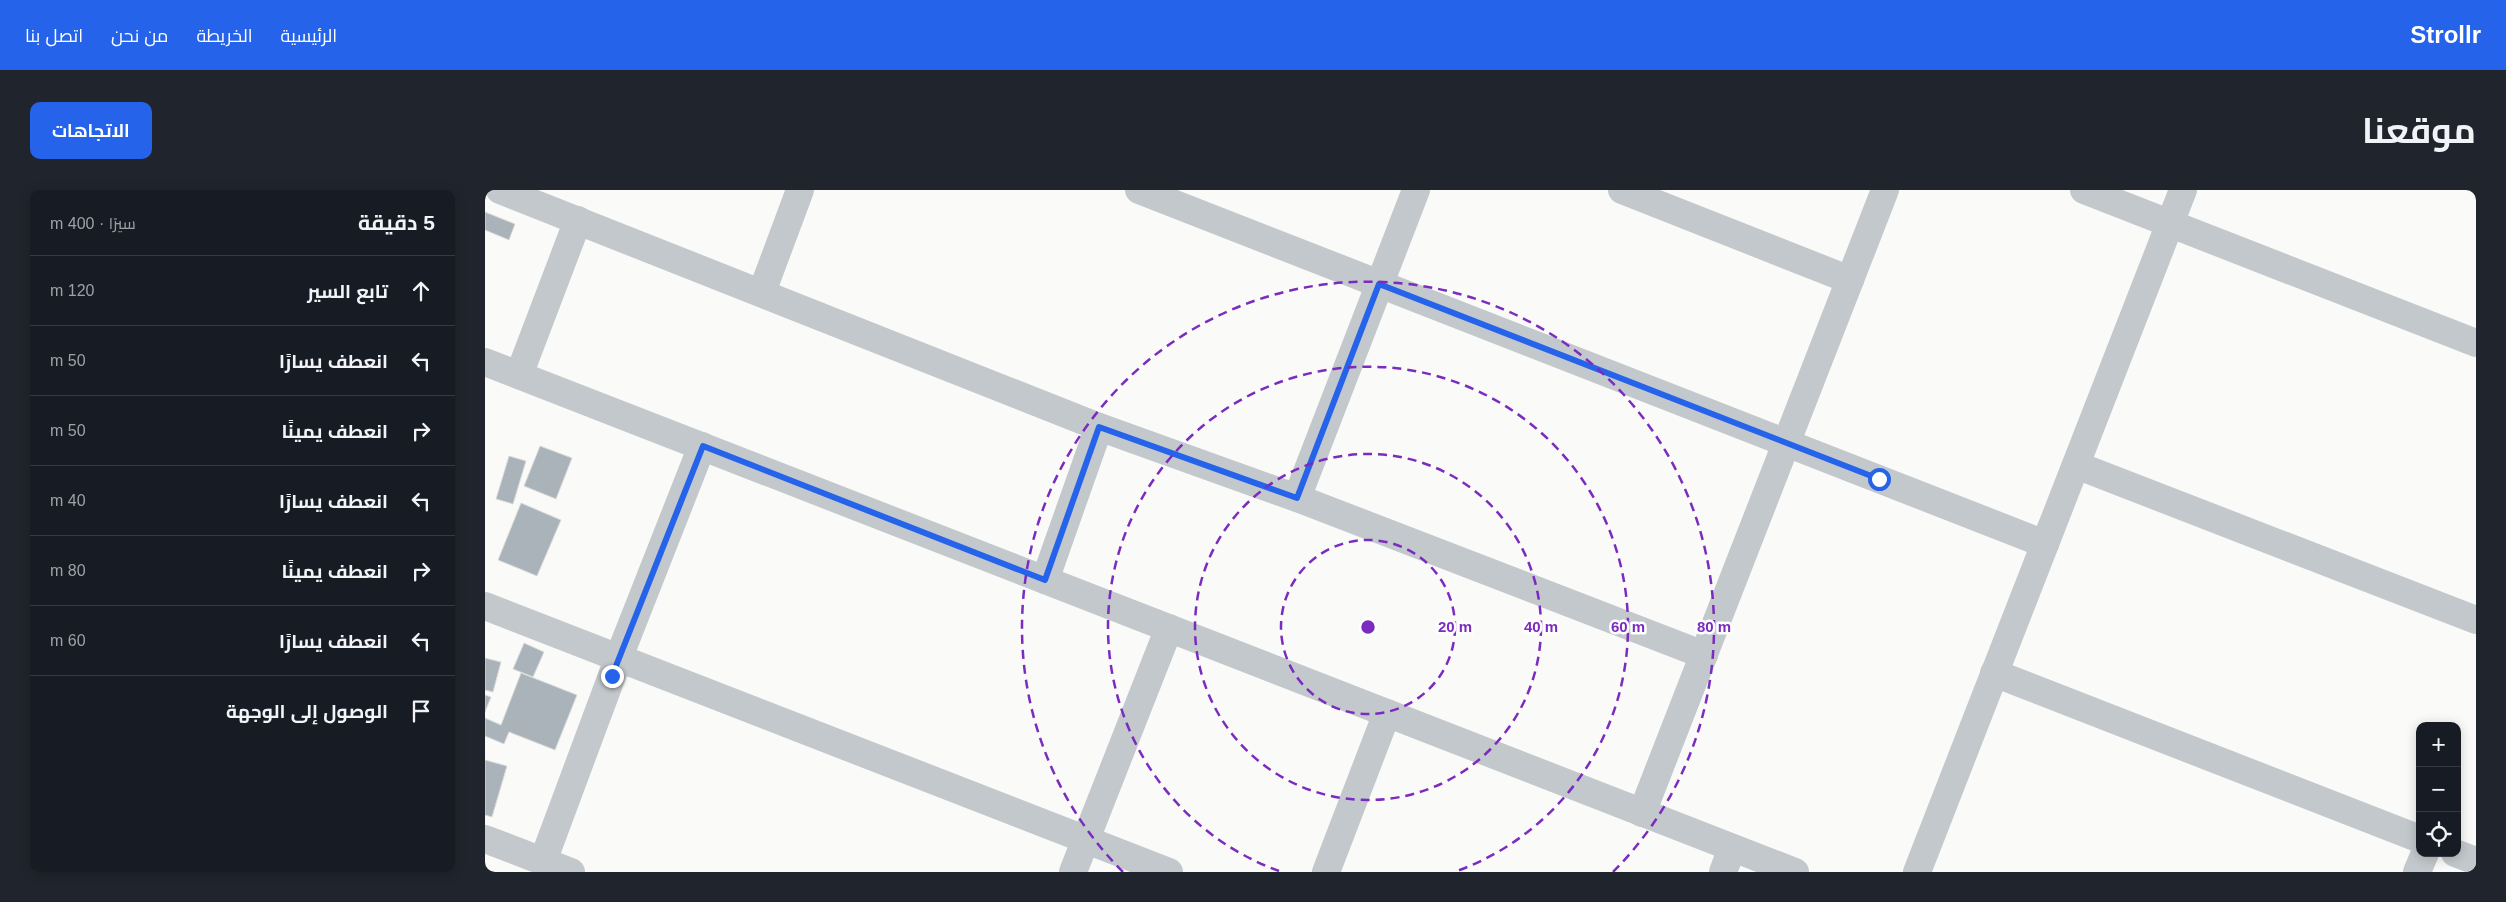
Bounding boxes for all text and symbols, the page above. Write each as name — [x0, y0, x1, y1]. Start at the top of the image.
text: Strollr — [2410, 21, 2481, 48]
text: اتصل بنا — [25, 26, 83, 46]
text: من نحن — [111, 26, 168, 46]
text: الخريطة — [196, 26, 253, 46]
text: الرئيسية — [281, 26, 337, 46]
button: الاتجاهات — [30, 102, 152, 159]
text: موقعنا — [2362, 111, 2476, 150]
text: 5 دقيقة — [358, 211, 435, 234]
text: سيرًا · 400 m — [50, 215, 136, 232]
icon: ahead — [407, 277, 435, 305]
text: تابع السير — [307, 281, 388, 302]
text: 120 m — [50, 282, 94, 299]
icon: left — [407, 347, 435, 375]
text: انعطف يسارًا — [279, 351, 388, 372]
text: 50 m — [50, 352, 86, 369]
icon: right — [407, 417, 435, 445]
text: انعطف يمينًا — [281, 421, 388, 442]
text: 50 m — [50, 422, 86, 439]
route start — [1868, 468, 1891, 491]
icon: left — [407, 487, 435, 515]
text: انعطف يسارًا — [279, 491, 388, 512]
text: 40 m — [50, 492, 86, 509]
icon: right — [407, 557, 435, 585]
text: انعطف يمينًا — [281, 561, 388, 582]
text: 80 m — [50, 562, 86, 579]
centre of rings — [1359, 618, 1377, 636]
text: 20 m — [1438, 618, 1472, 635]
text: 40 m — [1524, 618, 1558, 635]
text: 60 m — [1611, 618, 1645, 635]
text: 80 m — [1697, 618, 1731, 635]
icon: left — [407, 627, 435, 655]
text: انعطف يسارًا — [279, 631, 388, 652]
text: 60 m — [50, 632, 86, 649]
route end — [601, 665, 624, 688]
icon: arrive — [407, 697, 435, 725]
text: الوصول إلى الوجهة — [226, 701, 388, 722]
map controls — [2416, 722, 2461, 857]
button: + — [2416, 722, 2461, 767]
button: − — [2416, 767, 2461, 812]
button: locate — [2416, 812, 2461, 857]

